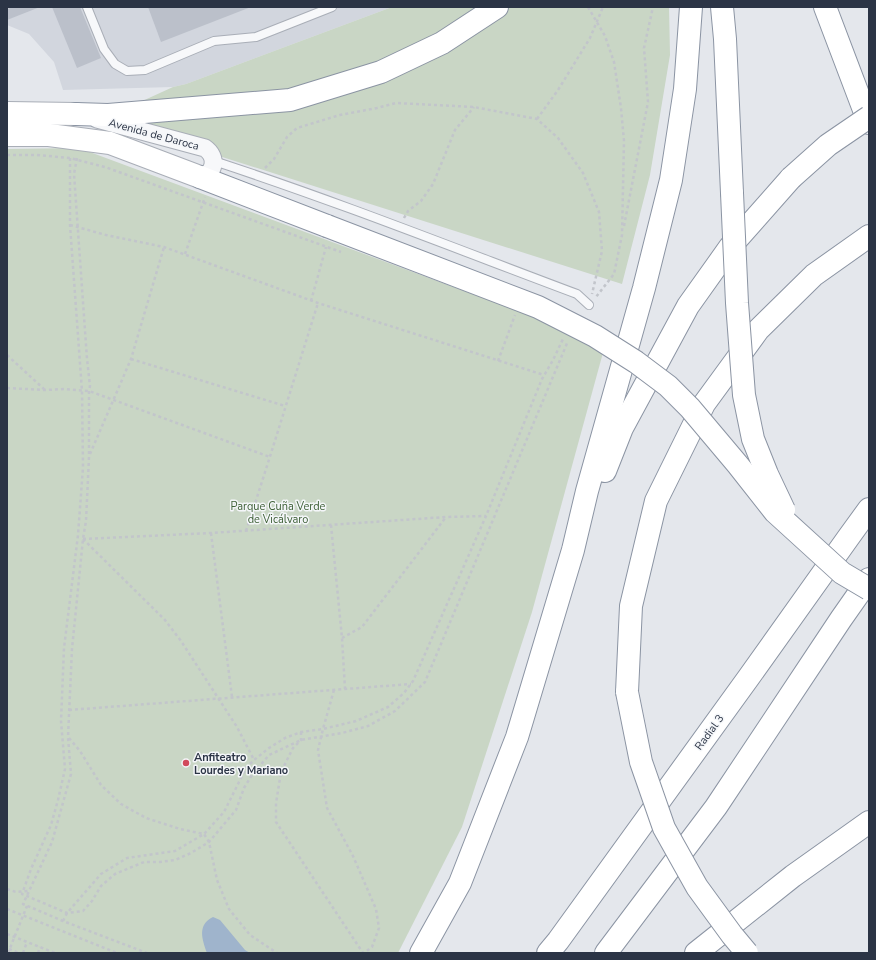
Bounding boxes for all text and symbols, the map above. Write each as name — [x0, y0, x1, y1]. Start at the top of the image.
street label: Avenida de Daroca — [107, 115, 201, 154]
park label: Parque Cuña Verde de Vicálvaro — [231, 499, 326, 527]
street label: Radial 3 — [691, 711, 727, 753]
place label: Anfiteatro Lourdes y Mariano — [194, 750, 288, 778]
marker: Anfiteatro Lourdes y Mariano — [181, 758, 191, 768]

